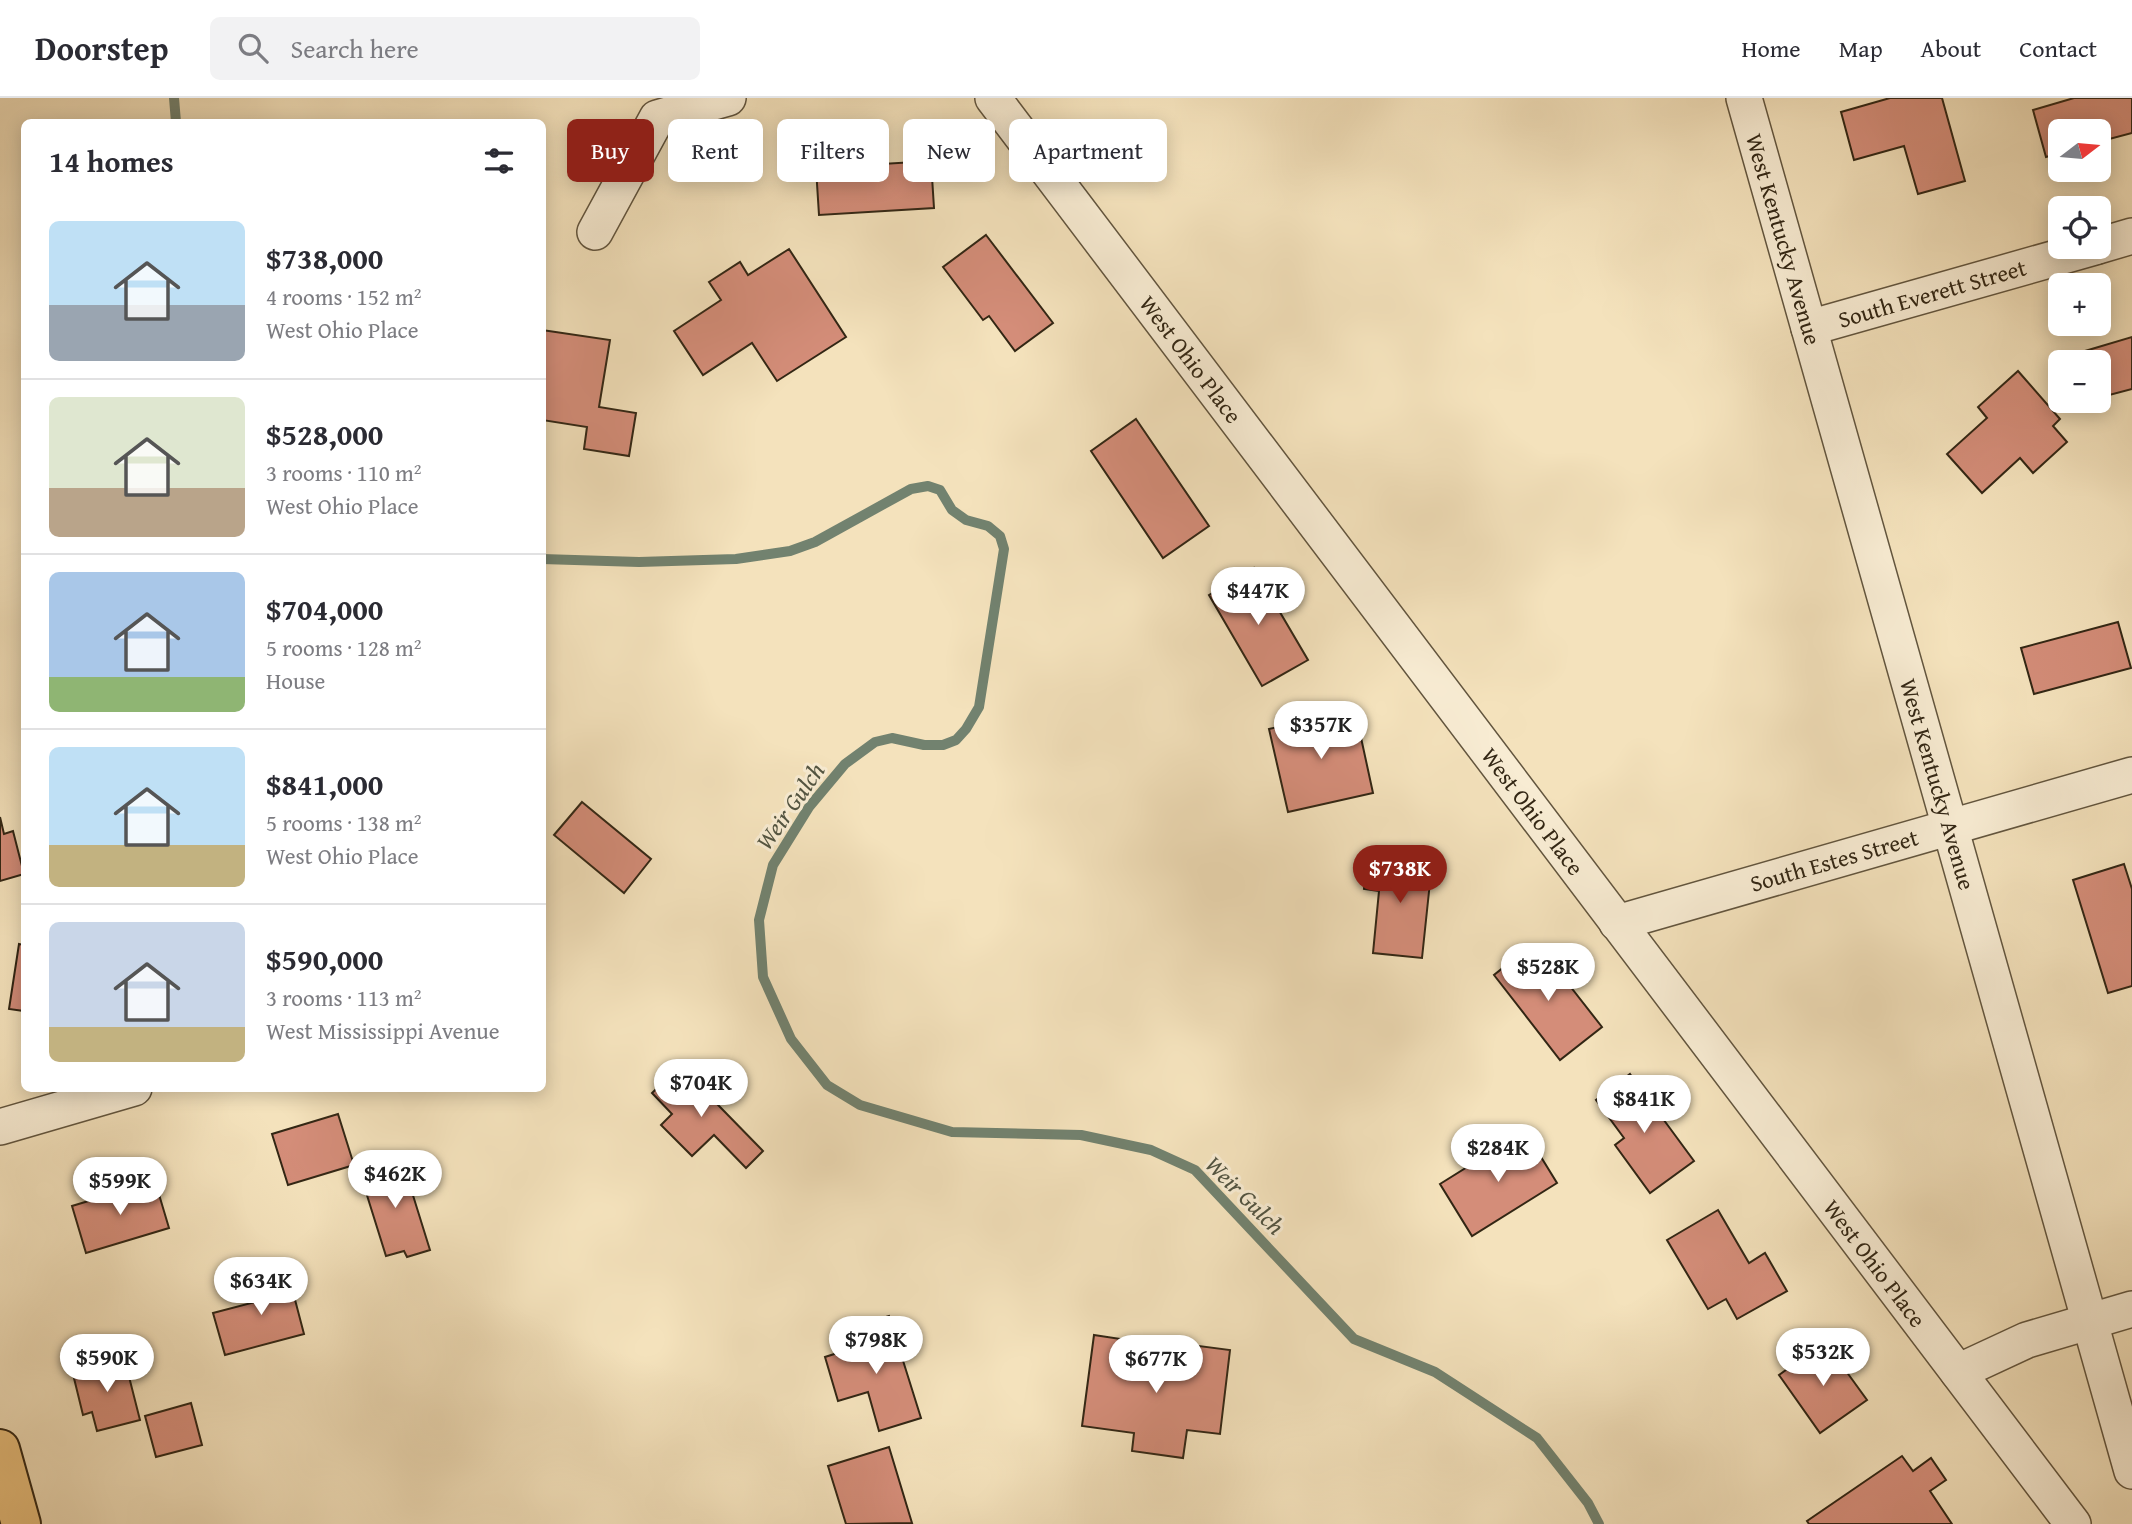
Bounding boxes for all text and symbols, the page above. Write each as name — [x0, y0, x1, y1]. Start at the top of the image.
search box — [210, 17, 700, 80]
text: Doorstep — [35, 24, 168, 72]
icon: search — [234, 29, 272, 67]
text: Search here — [290, 29, 419, 68]
text: Home — [1742, 31, 1801, 66]
text: Map — [1839, 31, 1883, 66]
text: About — [1921, 31, 1981, 66]
text: Contact — [2019, 31, 2097, 66]
chip: Buy — [567, 119, 654, 182]
chip: Rent — [668, 119, 763, 182]
chip: Filters — [777, 119, 889, 182]
chip: New — [903, 119, 995, 182]
chip: Apartment — [1009, 119, 1167, 182]
north arrow — [2048, 119, 2110, 182]
map controls — [2048, 119, 2111, 413]
street label: West Kentucky Avenue — [1738, 129, 1830, 349]
text: 14 homes — [49, 139, 174, 183]
icon: filters — [480, 142, 518, 180]
button: locate — [2048, 196, 2111, 259]
text: $738,000 — [266, 236, 383, 280]
icon: home — [105, 249, 189, 333]
street label: South Everett Street — [1834, 250, 2030, 336]
button: + — [2048, 273, 2111, 336]
text: 4 rooms · 152 m² — [266, 280, 421, 313]
street label: West Ohio Place — [1132, 288, 1250, 430]
text: West Ohio Place — [266, 313, 419, 346]
button: − — [2048, 350, 2111, 413]
text: $528,000 — [266, 412, 383, 456]
icon: home — [105, 425, 189, 509]
text: 3 rooms · 110 m² — [266, 456, 421, 489]
text: West Ohio Place — [266, 489, 419, 522]
pin: $447K — [1209, 568, 1307, 627]
text: $447K — [1227, 573, 1289, 606]
text: $704,000 — [266, 587, 383, 631]
icon: home — [105, 600, 189, 684]
text: 5 rooms · 128 m² — [266, 631, 421, 664]
text: House — [266, 664, 325, 697]
street label: West Kentucky Avenue — [1892, 674, 1984, 894]
pin: $357K — [1272, 702, 1370, 761]
text: $357K — [1290, 707, 1352, 740]
street label: West Ohio Place — [1474, 740, 1592, 882]
water label: Weir Gulch — [747, 755, 833, 857]
text: $841,000 — [266, 762, 383, 806]
icon: home — [105, 775, 189, 859]
text: 5 rooms · 138 m² — [266, 806, 421, 839]
street label: South Estes Street — [1746, 820, 1922, 900]
text: West Ohio Place — [266, 839, 419, 872]
pin: $738K — [1351, 846, 1449, 905]
text: $738K — [1369, 851, 1431, 884]
text: $590,000 — [266, 937, 383, 981]
pin: $528K — [1499, 944, 1597, 1003]
text: $528K — [1517, 949, 1579, 982]
icon: home — [105, 950, 189, 1034]
text: 3 rooms · 113 m² — [266, 981, 421, 1014]
text: West Mississippi Avenue — [266, 1014, 500, 1047]
pin: $704K — [652, 1060, 750, 1119]
text: $704K — [670, 1065, 732, 1098]
pin: $841K — [1595, 1076, 1693, 1135]
text: $841K — [1613, 1081, 1675, 1114]
pin: $284K — [1449, 1124, 1547, 1184]
text: $284K — [1467, 1130, 1529, 1163]
water label: Weir Gulch — [1197, 1147, 1293, 1243]
pin: $462K — [346, 1150, 444, 1210]
text: $462K — [364, 1156, 426, 1189]
pin: $599K — [71, 1158, 169, 1217]
text: $599K — [89, 1163, 151, 1196]
street label: West Ohio Place — [1816, 1192, 1934, 1334]
pin: $634K — [212, 1258, 310, 1317]
text: $634K — [230, 1263, 292, 1296]
pin: $798K — [827, 1316, 925, 1376]
text: $798K — [845, 1322, 907, 1355]
pin: $532K — [1774, 1328, 1872, 1388]
pin: $590K — [58, 1334, 156, 1394]
text: $532K — [1792, 1334, 1854, 1367]
pin: $677K — [1107, 1336, 1205, 1395]
text: $590K — [76, 1340, 138, 1373]
text: $677K — [1125, 1341, 1187, 1374]

